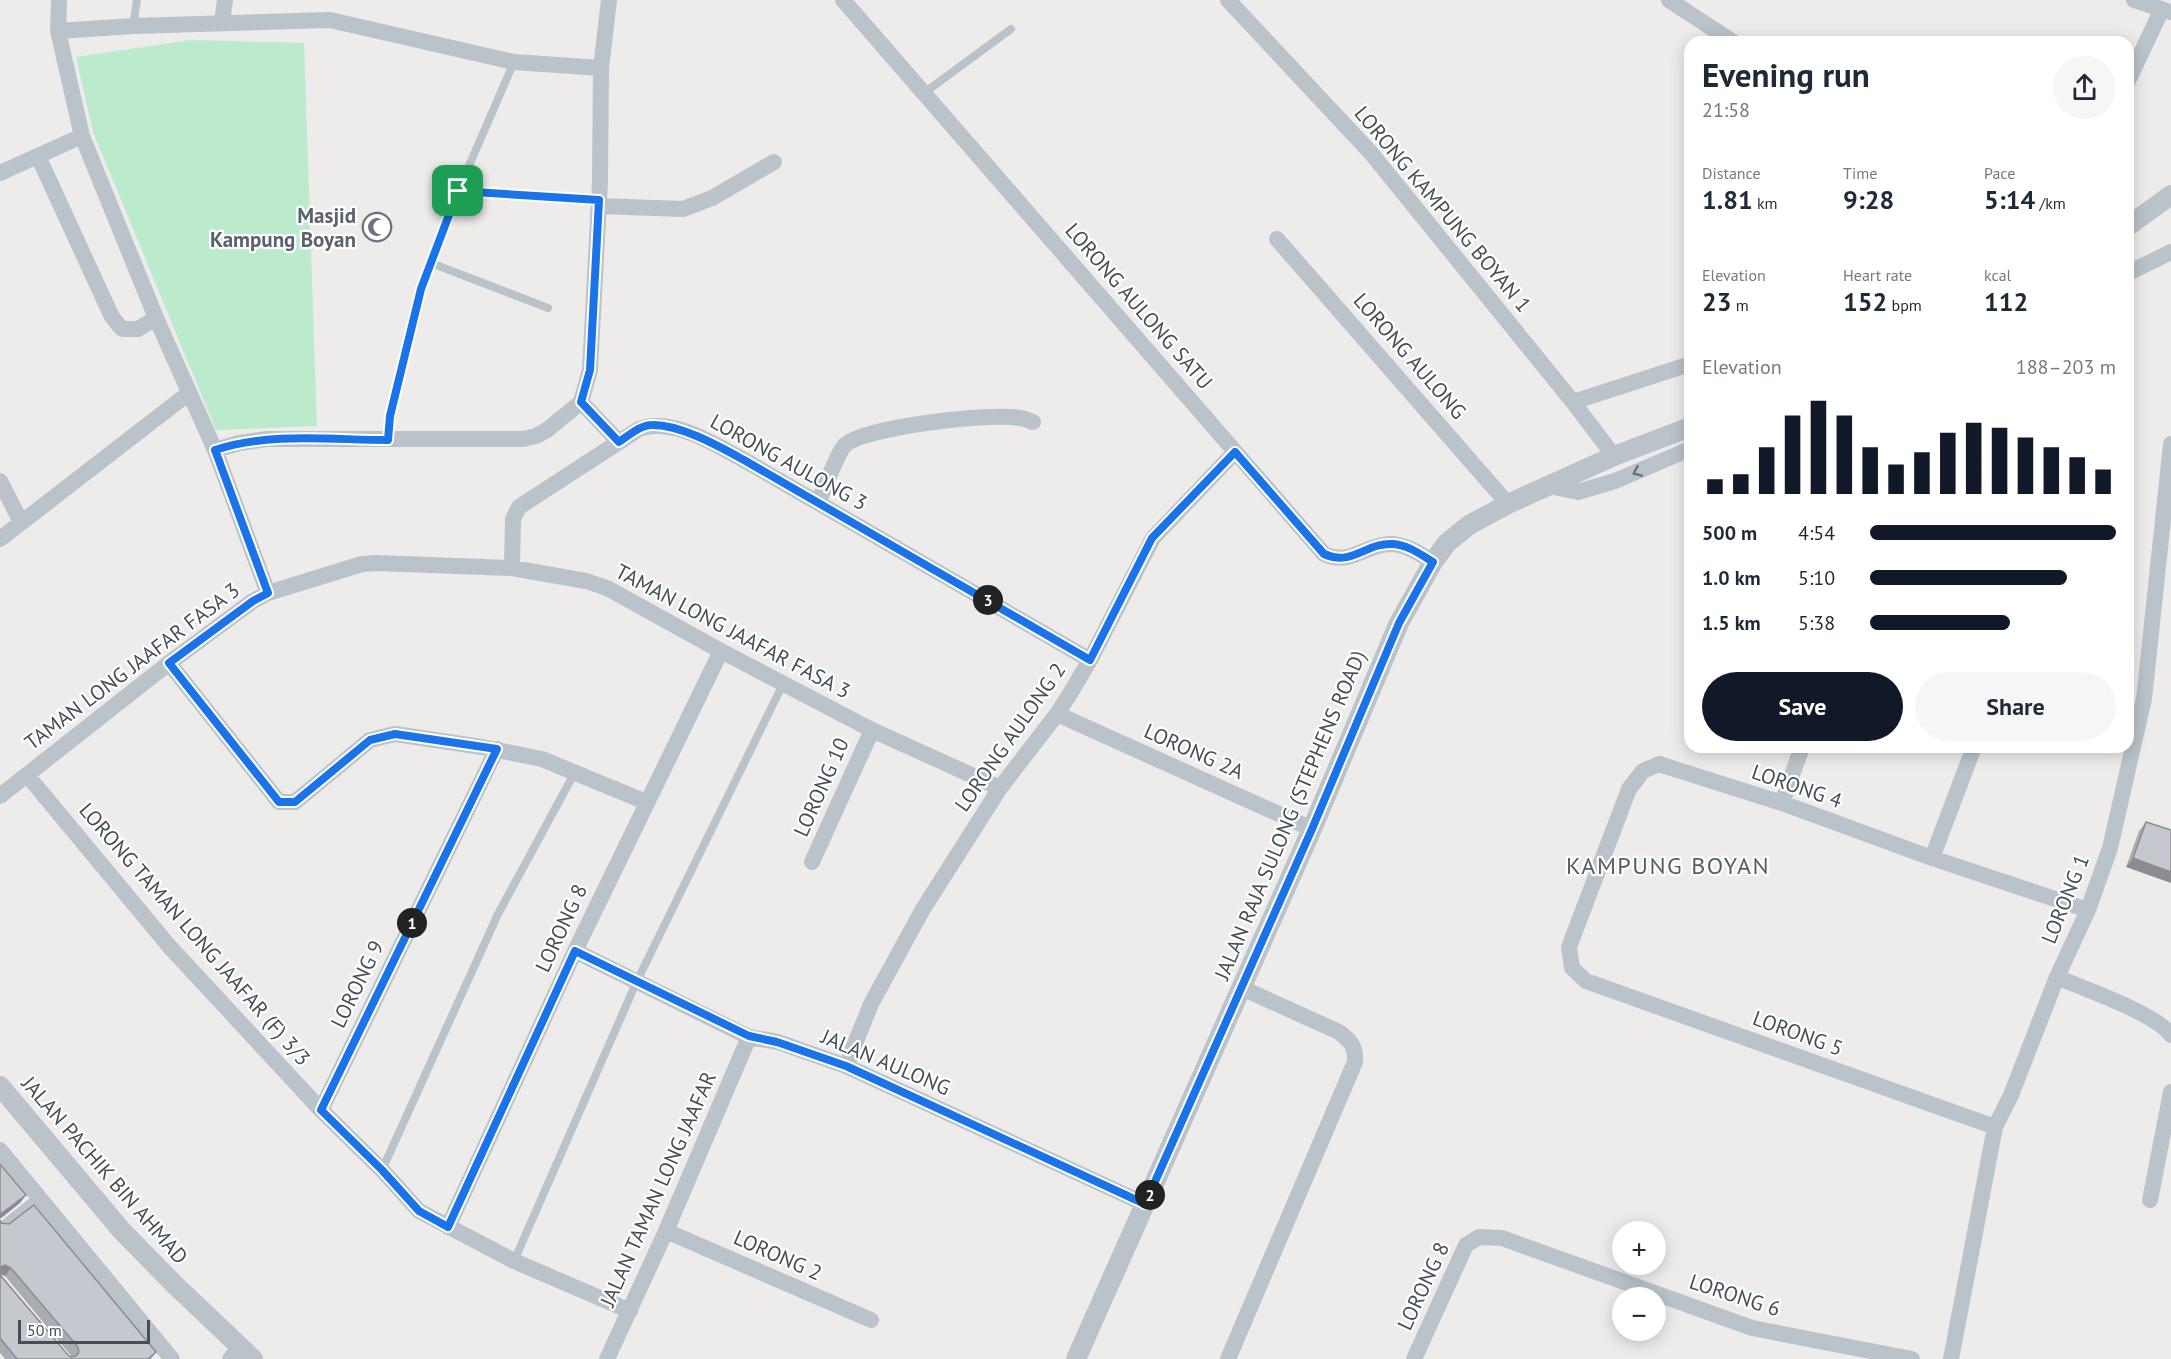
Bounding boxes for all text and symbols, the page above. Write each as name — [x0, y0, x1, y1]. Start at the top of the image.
text: Evening run — [1702, 53, 1870, 96]
button: share — [2053, 56, 2116, 119]
text: 21:58 — [1702, 97, 1750, 123]
street label: LORONG KAMPUNG BOYAN 1 — [1349, 100, 1537, 318]
text: Distance — [1702, 163, 1761, 183]
text: Time — [1843, 163, 1877, 183]
text: Pace — [1984, 163, 2015, 183]
pin — [432, 165, 483, 216]
icon: arrive — [441, 174, 474, 207]
text: 1.81 — [1702, 183, 1753, 216]
text: 9:28 — [1843, 183, 1894, 216]
text: 5:14 — [1984, 183, 2035, 216]
text: km — [1753, 193, 1778, 213]
text: /km — [2035, 193, 2066, 213]
place label: Masjid Kampung Boyan — [210, 202, 356, 253]
mosque icon: Masjid Kampung Boyan — [361, 211, 393, 243]
street label: LORONG AULONG SATU — [1059, 217, 1219, 395]
text: Elevation — [1702, 265, 1766, 285]
text: Heart rate — [1843, 265, 1912, 285]
text: kcal — [1984, 265, 2011, 285]
text: 23 — [1702, 285, 1731, 318]
text: 152 — [1843, 285, 1887, 318]
text: 112 — [1984, 285, 2028, 318]
street label: LORONG AULONG — [1348, 287, 1472, 425]
text: m — [1731, 295, 1749, 315]
text: bpm — [1887, 295, 1922, 315]
text: Elevation — [1702, 354, 1782, 380]
text: 188–203 m — [2016, 354, 2116, 380]
street label: LORONG AULONG 3 — [706, 408, 872, 516]
one-way arrow — [1632, 464, 1643, 476]
text: 500 m — [1702, 520, 1757, 546]
text: 4:54 — [1798, 520, 1835, 546]
street label: TAMAN LONG JAAFAR FASA 3 — [611, 558, 855, 704]
text: 1.0 km — [1702, 565, 1761, 591]
text: 5:10 — [1798, 565, 1835, 591]
street label: TAMAN LONG JAAFAR FASA 3 — [19, 576, 245, 756]
pin: 3 — [973, 585, 1003, 615]
text: 3 — [983, 590, 993, 610]
text: 1.5 km — [1702, 610, 1761, 636]
text: 5:38 — [1798, 610, 1835, 636]
street label: JALAN RAJA SULONG (STEPHENS ROAD) — [1208, 646, 1372, 985]
street label: LORONG AULONG 2 — [949, 657, 1071, 817]
button: Save — [1702, 672, 1903, 741]
button: Share — [1915, 672, 2116, 741]
street label: LORONG 2A — [1140, 717, 1249, 785]
street label: LORONG 10 — [787, 733, 855, 841]
street label: LORONG 4 — [1748, 758, 1846, 814]
street label: LORONG TAMAN LONG JAAFAR (F) 3/3 — [73, 797, 317, 1071]
district label: KAMPUNG BOYAN — [1566, 850, 1770, 881]
street label: LORONG 1 — [2035, 850, 2095, 948]
street label: LORONG 8 — [529, 880, 593, 976]
pin: 1 — [397, 908, 427, 938]
text: 1 — [407, 913, 417, 933]
street label: LORONG 9 — [324, 936, 390, 1032]
street label: LORONG 5 — [1749, 1004, 1847, 1062]
street label: JALAN AULONG — [817, 1022, 955, 1101]
street label: JALAN TAMAN LONG JAAFAR — [593, 1067, 722, 1312]
street label: JALAN PACHIK BIN AHMAD — [15, 1070, 194, 1269]
pin: 2 — [1135, 1180, 1165, 1210]
text: 2 — [1145, 1185, 1155, 1205]
map controls — [1612, 1221, 1666, 1341]
button: + — [1612, 1221, 1666, 1275]
street label: LORONG 2 — [730, 1224, 826, 1286]
street label: LORONG 8 — [1391, 1238, 1455, 1334]
street label: LORONG 6 — [1686, 1268, 1784, 1322]
button: − — [1612, 1287, 1666, 1341]
scale bar — [18, 1317, 150, 1344]
text: 50 m — [27, 1320, 62, 1340]

